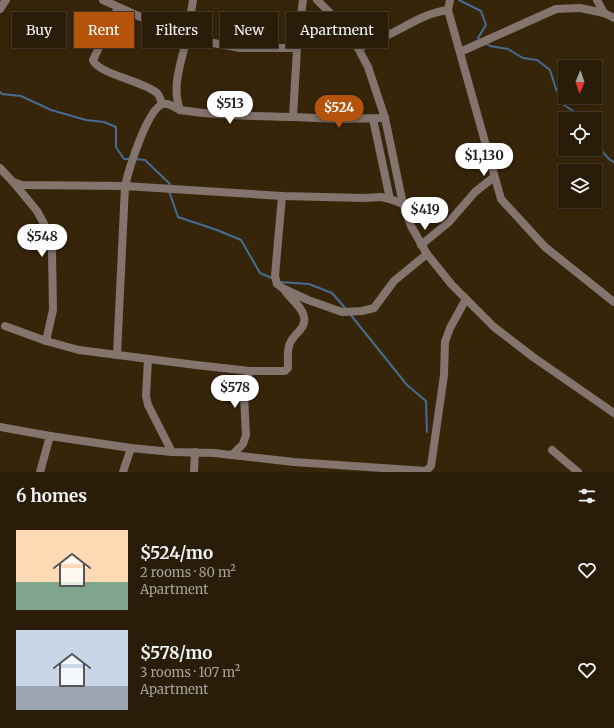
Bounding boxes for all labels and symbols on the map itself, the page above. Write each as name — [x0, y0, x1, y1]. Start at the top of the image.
north arrow — [558, 60, 602, 104]
pin: $513 — [206, 91, 254, 125]
pin: $524 — [315, 95, 363, 129]
pin: $1,130 — [451, 143, 517, 177]
pin: $419 — [401, 197, 449, 231]
pin: $548 — [18, 224, 66, 258]
pin: $578 — [211, 375, 259, 409]

